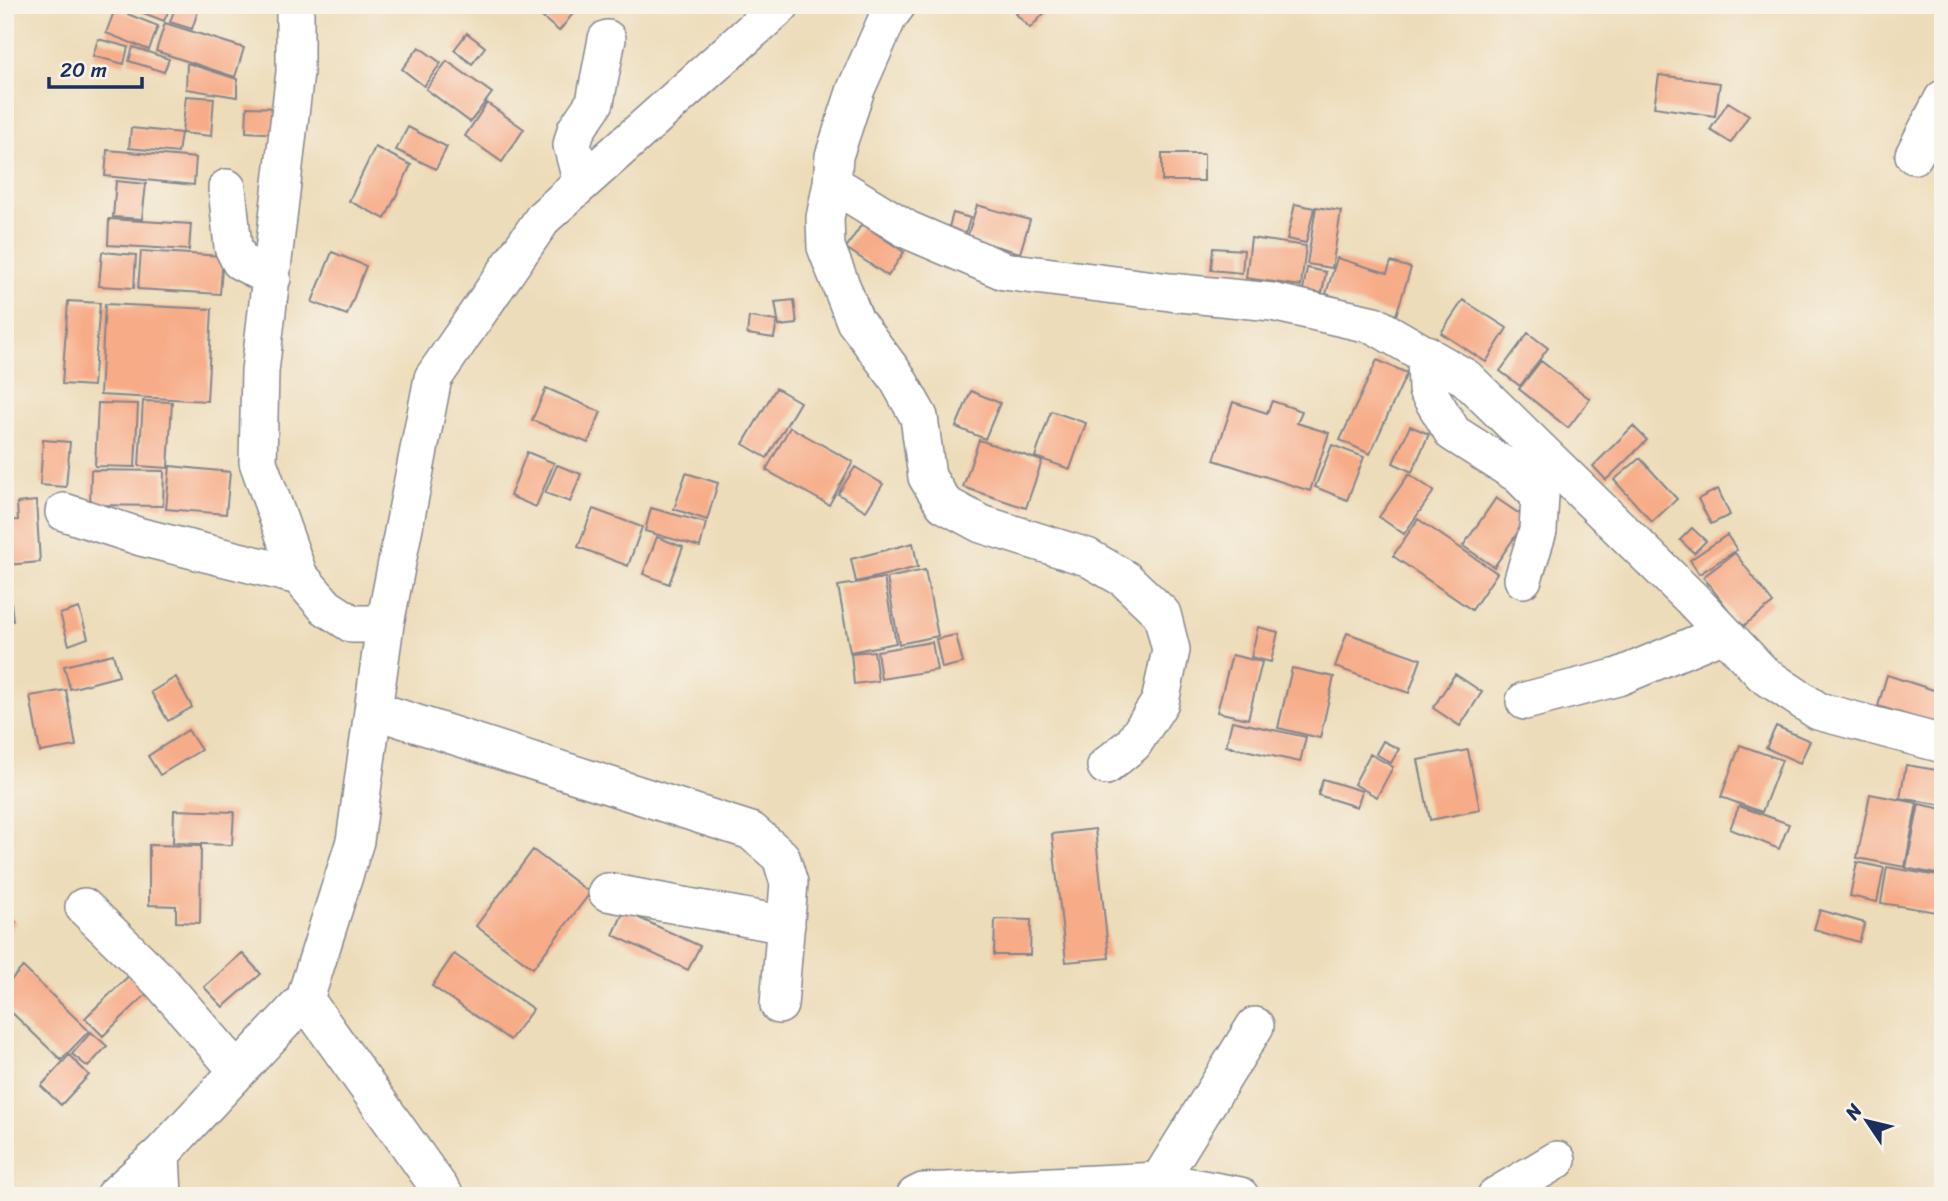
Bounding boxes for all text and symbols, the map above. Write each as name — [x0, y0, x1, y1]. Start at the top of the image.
scale bar — [49, 46, 142, 90]
text: 20 m — [60, 51, 107, 89]
north arrow — [1832, 1086, 1902, 1156]
text: N — [1836, 1096, 1871, 1127]

